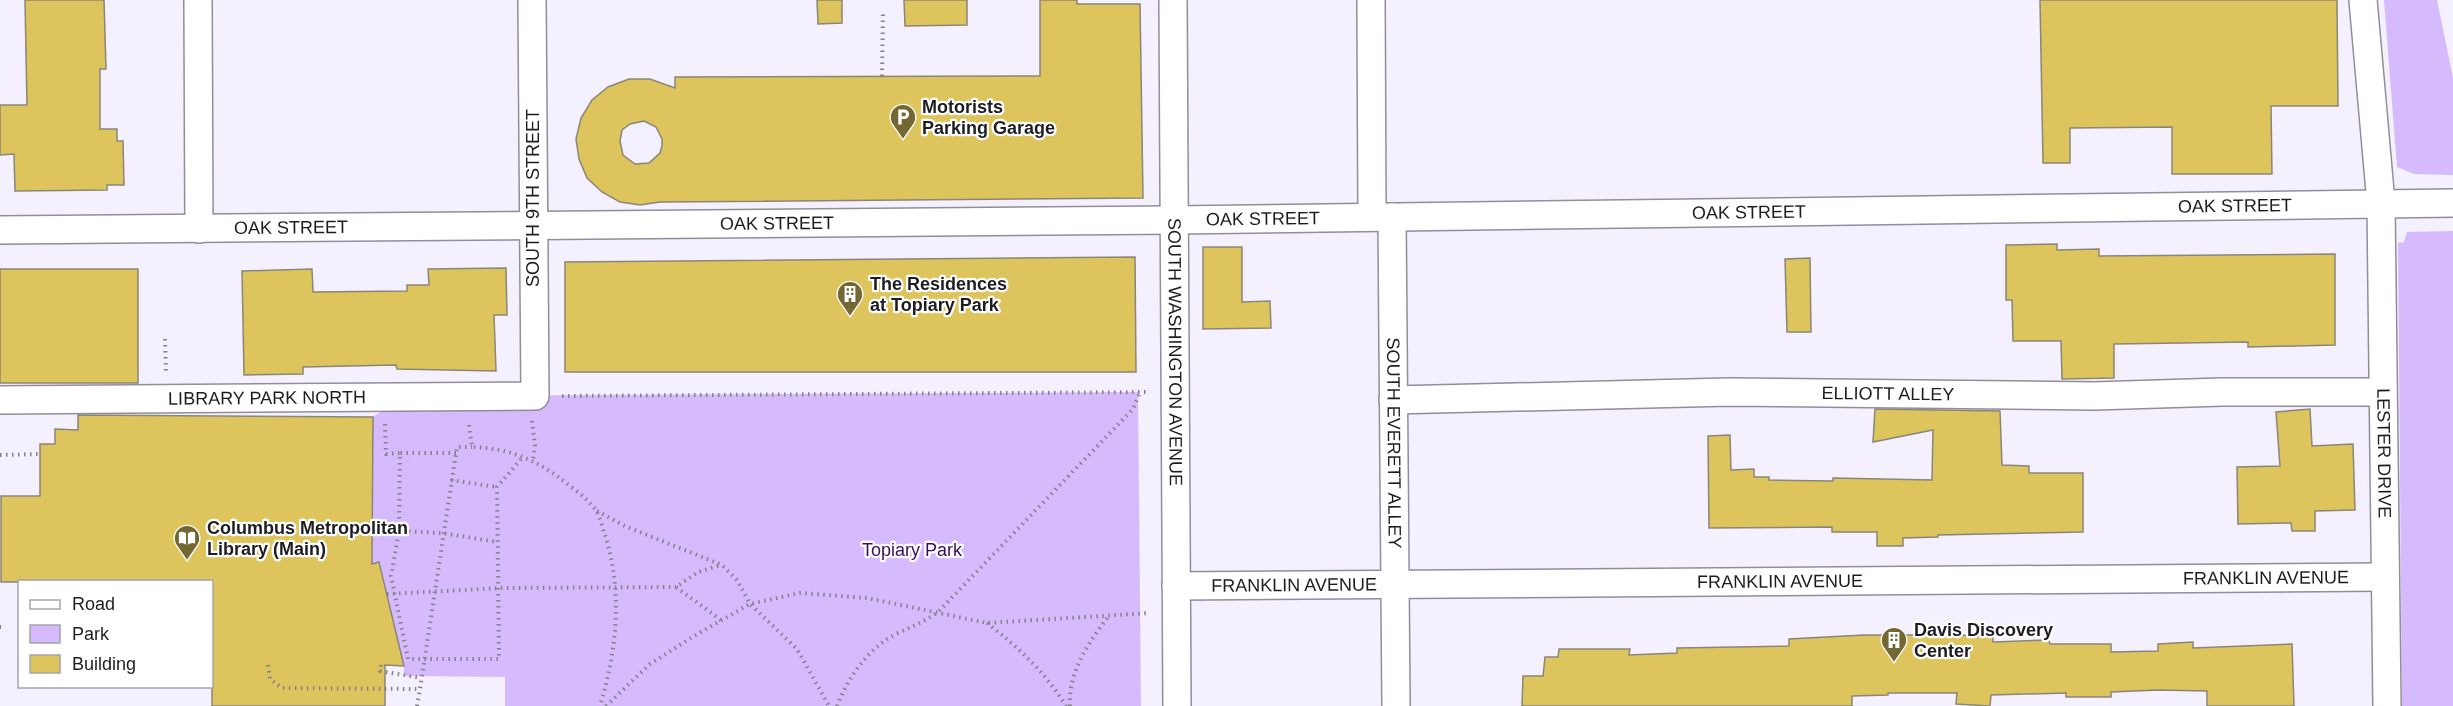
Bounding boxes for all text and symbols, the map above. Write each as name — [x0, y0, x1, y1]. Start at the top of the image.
place label: Motorists Parking Garage — [922, 97, 1055, 138]
parking icon: Motorists Parking Garage — [888, 102, 918, 140]
street label: SOUTH 9TH STREET — [523, 109, 543, 287]
street label: OAK STREET — [2178, 195, 2292, 217]
street label: OAK STREET — [1692, 202, 1806, 223]
street label: OAK STREET — [1206, 208, 1320, 230]
street label: OAK STREET — [720, 213, 834, 234]
street label: OAK STREET — [234, 217, 348, 238]
street label: SOUTH WASHINGTON AVENUE — [1164, 218, 1186, 486]
place label: The Residences at Topiary Park — [870, 274, 1007, 315]
building icon: The Residences at Topiary Park — [835, 279, 865, 317]
street label: SOUTH EVERETT ALLEY — [1383, 337, 1405, 549]
street label: ELLIOTT ALLEY — [1821, 383, 1954, 404]
street label: LIBRARY PARK NORTH — [168, 387, 366, 409]
street label: LESTER DRIVE — [2373, 388, 2395, 518]
place label: Columbus Metropolitan Library (Main) — [207, 518, 408, 559]
library icon: Columbus Metropolitan Library (Main) — [172, 523, 202, 561]
park label: Topiary Park — [862, 540, 963, 560]
street label: FRANKLIN AVENUE — [2183, 567, 2349, 589]
street label: FRANKLIN AVENUE — [1697, 571, 1863, 592]
street label: FRANKLIN AVENUE — [1211, 575, 1377, 596]
legend — [18, 580, 213, 688]
text: Road — [72, 594, 115, 614]
place label: Davis Discovery Center — [1914, 620, 2053, 661]
text: Park — [72, 624, 110, 644]
building icon: Davis Discovery Center — [1879, 625, 1909, 663]
text: Building — [72, 654, 136, 674]

